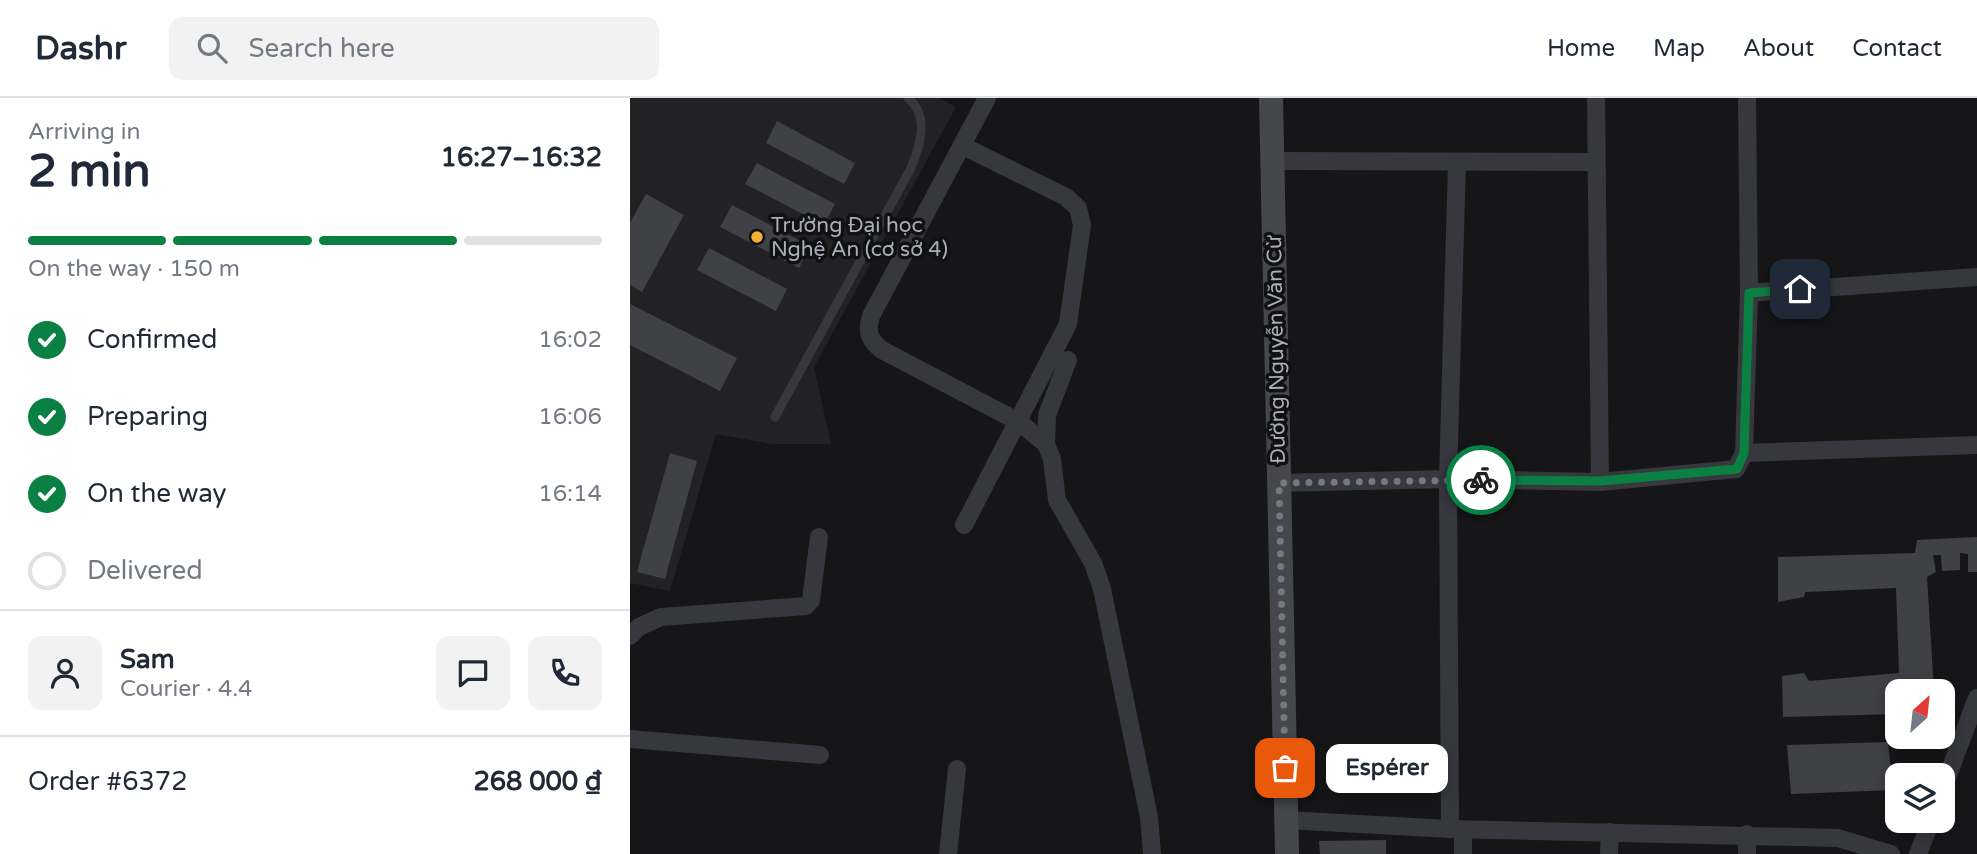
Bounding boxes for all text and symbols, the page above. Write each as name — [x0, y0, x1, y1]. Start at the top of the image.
search box — [169, 17, 659, 80]
text: Dashr — [35, 29, 127, 68]
icon: search — [193, 29, 231, 67]
text: Search here — [249, 33, 395, 64]
text: Home — [1547, 34, 1615, 63]
text: Map — [1653, 34, 1705, 63]
text: About — [1743, 34, 1814, 63]
text: Contact — [1852, 34, 1942, 63]
text: Arriving in — [28, 118, 141, 146]
text: 16:27–16:32 — [441, 142, 602, 173]
text: 2 min — [28, 144, 151, 199]
place label: Trường Đại học Nghệ An (cơ sở 4) — [771, 213, 948, 262]
marker: Trường Đại học Nghệ An (cơ sở 4) — [749, 229, 765, 245]
street label: Đường Nguyễn Văn Cừ — [1262, 234, 1291, 464]
text: On the way · 150 m — [28, 255, 240, 283]
pin — [1770, 259, 1830, 319]
icon: home — [1781, 270, 1819, 308]
icon: check — [28, 321, 66, 359]
text: Confirmed — [87, 324, 217, 355]
text: 16:02 — [538, 326, 602, 354]
icon: check — [28, 398, 66, 436]
text: Preparing — [87, 401, 208, 432]
text: 16:06 — [538, 403, 602, 431]
courier — [1446, 445, 1516, 515]
icon: bike — [1462, 461, 1500, 499]
icon: check — [28, 475, 66, 513]
text: On the way — [87, 478, 227, 509]
text: 16:14 — [538, 480, 602, 508]
text: Delivered — [87, 555, 203, 586]
button: person — [28, 636, 102, 710]
button: chat — [436, 636, 510, 710]
button: phone — [528, 636, 602, 710]
text: Sam — [120, 644, 175, 675]
text: Courier · 4.4 — [120, 675, 252, 703]
north arrow — [1885, 679, 1955, 749]
map controls — [1885, 679, 1955, 833]
pin — [1255, 738, 1315, 798]
callout: Espérer — [1327, 744, 1450, 792]
icon: bag — [1266, 749, 1304, 787]
text: Espérer — [1345, 754, 1429, 782]
button: layers — [1885, 763, 1955, 833]
text: Order #6372 — [28, 766, 188, 797]
text: 268 000 ₫ — [473, 766, 602, 797]

